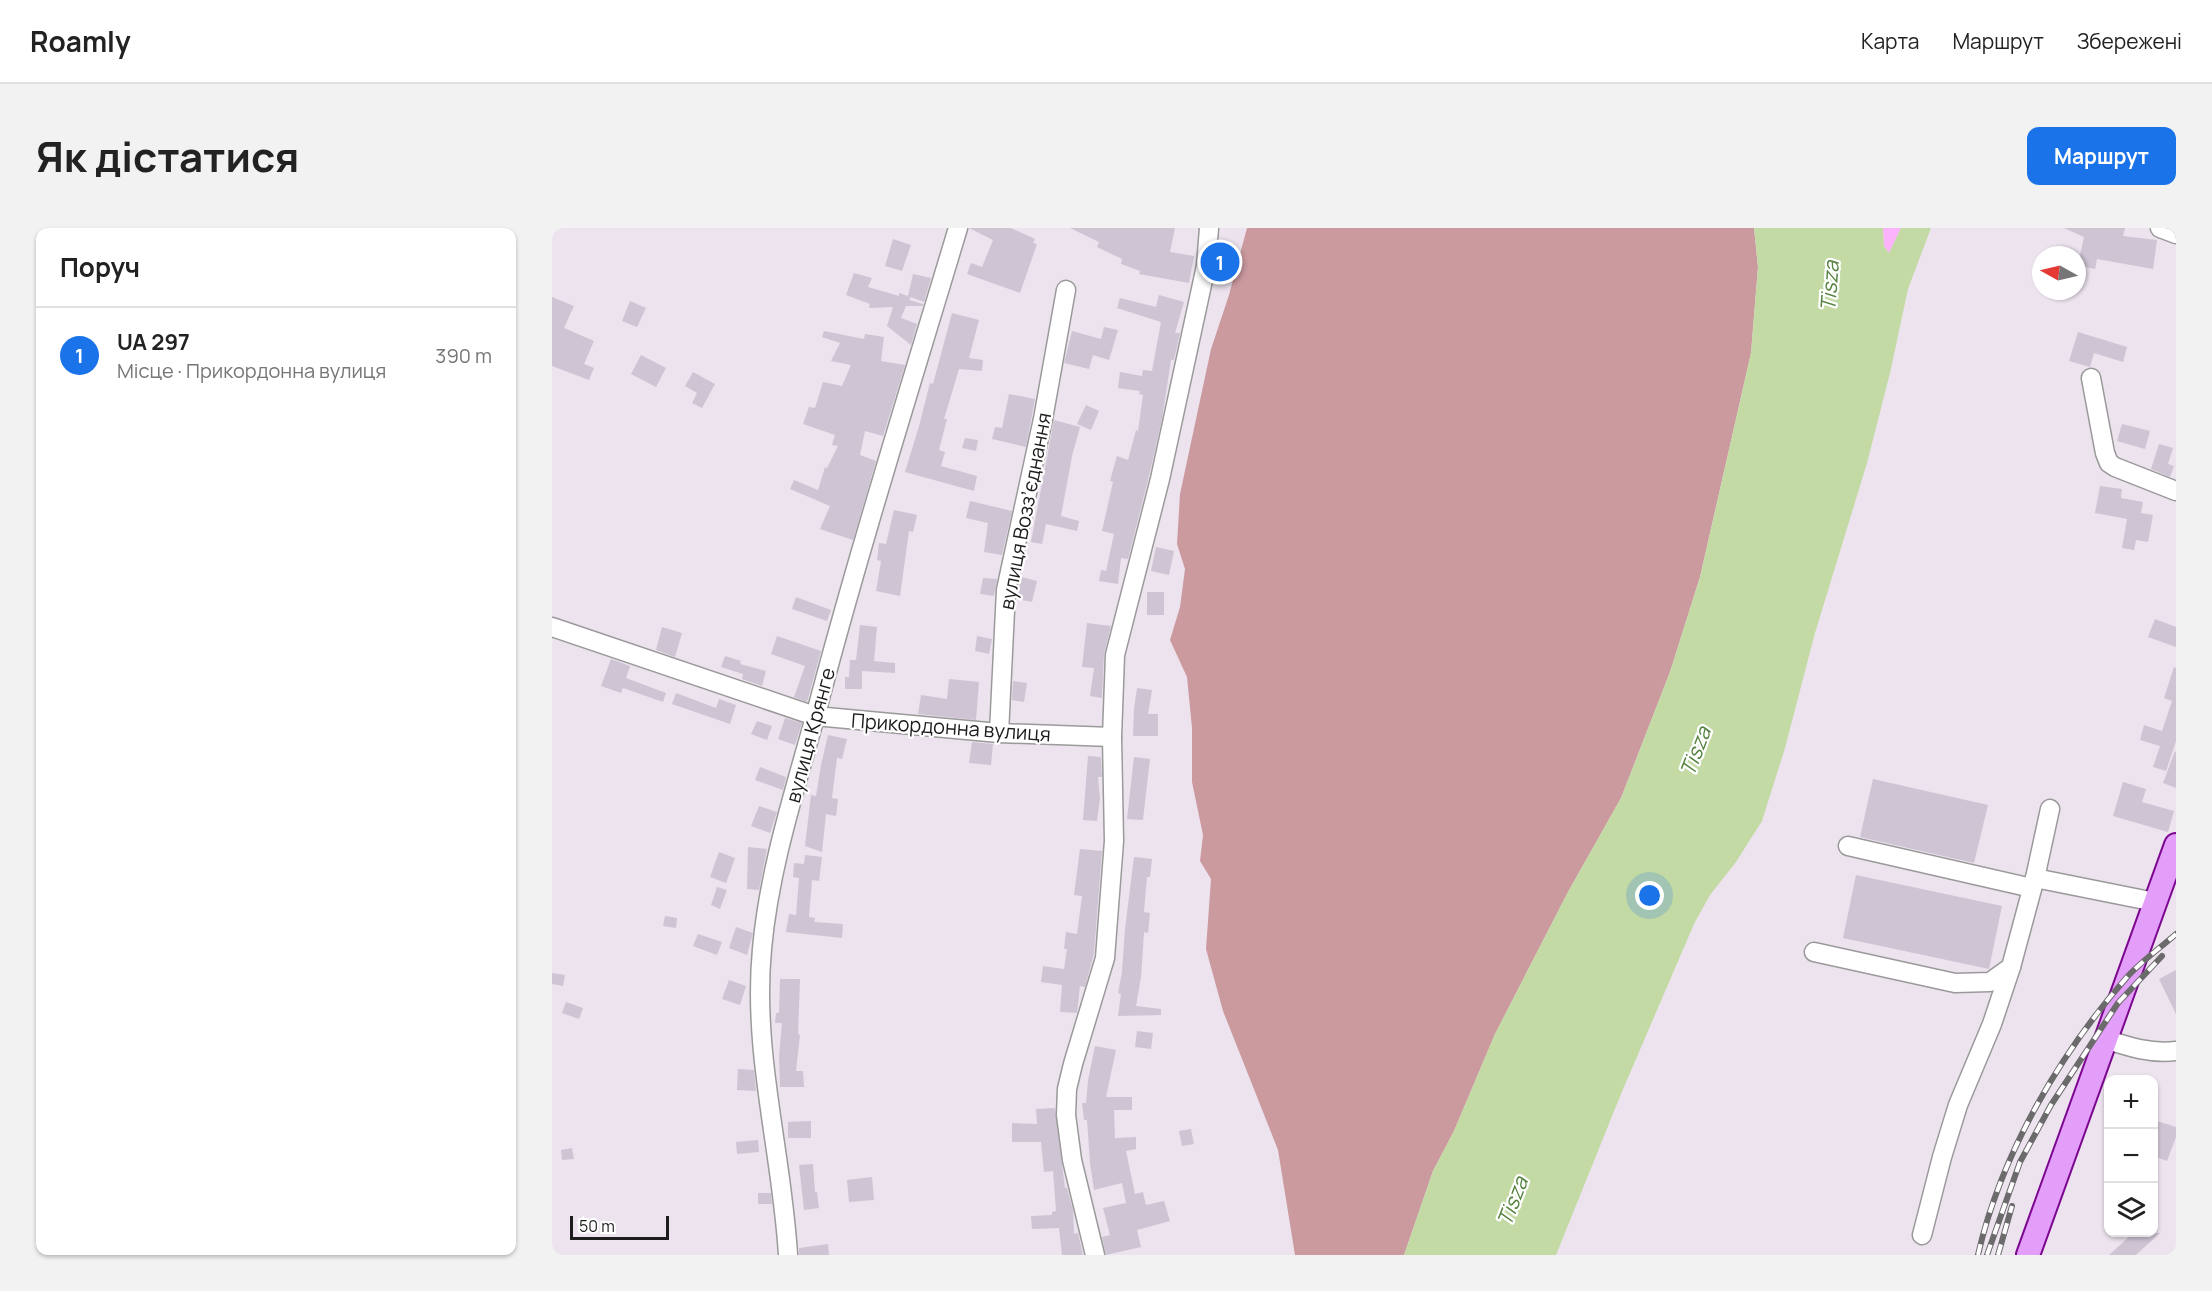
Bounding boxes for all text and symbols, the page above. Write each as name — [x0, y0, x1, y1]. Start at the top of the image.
text: Roamly — [30, 22, 131, 60]
text: Карта — [1861, 27, 1919, 55]
text: Маршрут — [1952, 27, 2044, 55]
text: Збережені — [2077, 27, 2182, 55]
text: Як дістатися — [36, 127, 299, 185]
button: Маршрут — [2027, 127, 2176, 185]
pin: 1 — [1200, 240, 1240, 285]
north arrow — [2032, 246, 2086, 300]
text: Поруч — [60, 249, 140, 285]
water label: Tisza — [1813, 258, 1845, 312]
text: UA 297 — [117, 327, 190, 357]
text: 1 — [75, 342, 84, 369]
text: 390 m — [435, 342, 492, 369]
text: Місце · Прикордонна вулиця — [117, 357, 386, 384]
street label: вулиця Воззʼєднання — [993, 410, 1057, 612]
street label: вулиця Крянге — [779, 665, 841, 805]
street label: Прикордонна вулиця — [850, 707, 1052, 747]
water label: Tisza — [1673, 721, 1718, 780]
your location — [1635, 881, 1664, 910]
map controls — [2104, 1075, 2158, 1237]
button: + — [2104, 1075, 2158, 1129]
button: − — [2104, 1129, 2158, 1183]
water label: Tisza — [1490, 1171, 1535, 1230]
button: layers — [2104, 1183, 2158, 1237]
scale bar — [570, 1213, 669, 1240]
text: 50 m — [579, 1215, 615, 1237]

